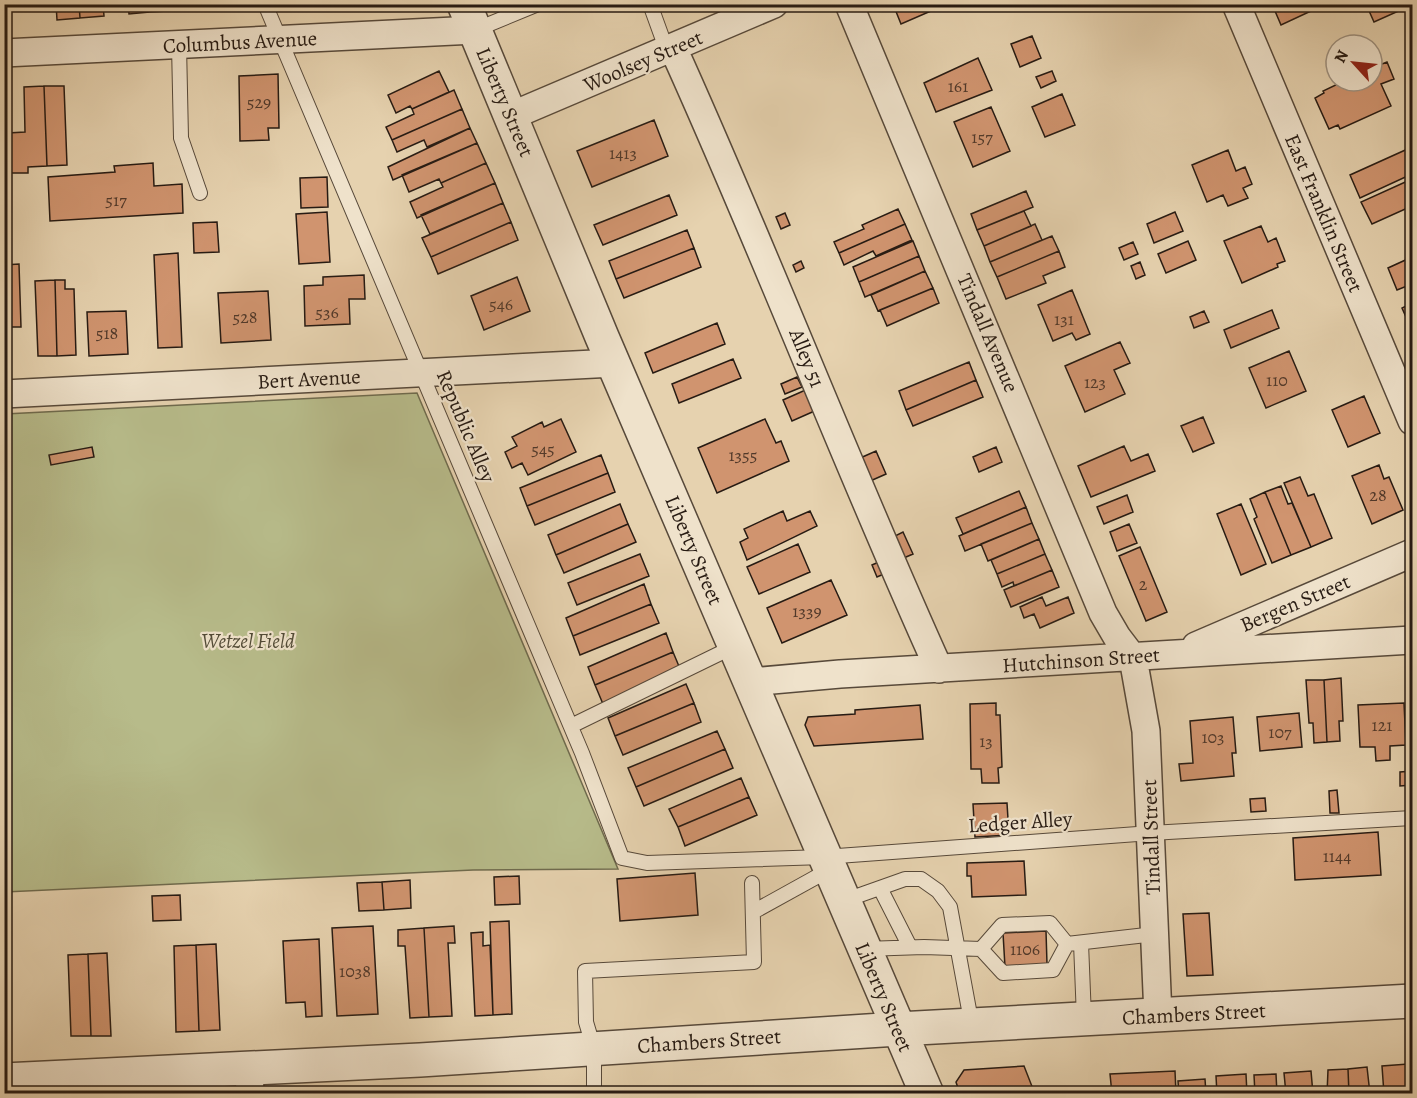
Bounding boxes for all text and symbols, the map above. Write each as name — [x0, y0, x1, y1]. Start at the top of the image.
street label: Woolsey Street — [578, 23, 707, 99]
street label: Columbus Avenue — [162, 24, 318, 60]
north arrow — [1324, 33, 1384, 93]
street label: Liberty Street — [469, 43, 541, 161]
text: N — [1329, 46, 1354, 67]
house number: 161 — [948, 74, 968, 98]
house number: 529 — [247, 90, 271, 114]
house number: 157 — [971, 125, 993, 149]
street label: East Franklin Street — [1278, 129, 1370, 297]
house number: 1413 — [609, 141, 637, 165]
house number: 517 — [105, 188, 127, 212]
street label: Tindall Avenue — [950, 269, 1026, 397]
house number: 546 — [489, 292, 513, 316]
house number: 536 — [315, 300, 339, 324]
house number: 528 — [232, 305, 258, 329]
house number: 131 — [1054, 307, 1074, 331]
house number: 518 — [96, 321, 118, 345]
street label: Alley 51 — [782, 323, 831, 392]
street label: Bert Avenue — [257, 362, 361, 396]
street label: Republic Alley — [430, 365, 503, 487]
house number: 110 — [1266, 368, 1288, 392]
house number: 123 — [1084, 370, 1106, 394]
house number: 545 — [531, 437, 555, 461]
house number: 1355 — [728, 443, 758, 467]
house number: 28 — [1369, 483, 1387, 507]
street label: Liberty Street — [658, 491, 730, 609]
street label: Bergen Street — [1236, 567, 1354, 639]
house number: 2 — [1139, 572, 1148, 596]
house number: 1339 — [792, 599, 822, 623]
park label: Wetzel Field — [201, 627, 295, 655]
street label: Hutchinson Street — [1001, 641, 1161, 679]
house number: 121 — [1372, 713, 1392, 737]
house number: 107 — [1268, 720, 1292, 744]
house number: 103 — [1201, 725, 1225, 749]
house number: 13 — [979, 729, 993, 753]
street label: Tindall Street — [1135, 779, 1167, 895]
street label: Ledger Alley — [967, 804, 1074, 840]
house number: 1144 — [1323, 844, 1351, 868]
house number: 1106 — [1010, 937, 1040, 961]
street label: Liberty Street — [848, 938, 920, 1056]
house number: 1038 — [339, 959, 371, 983]
street label: Chambers Street — [1121, 996, 1267, 1032]
street label: Chambers Street — [636, 1022, 782, 1060]

